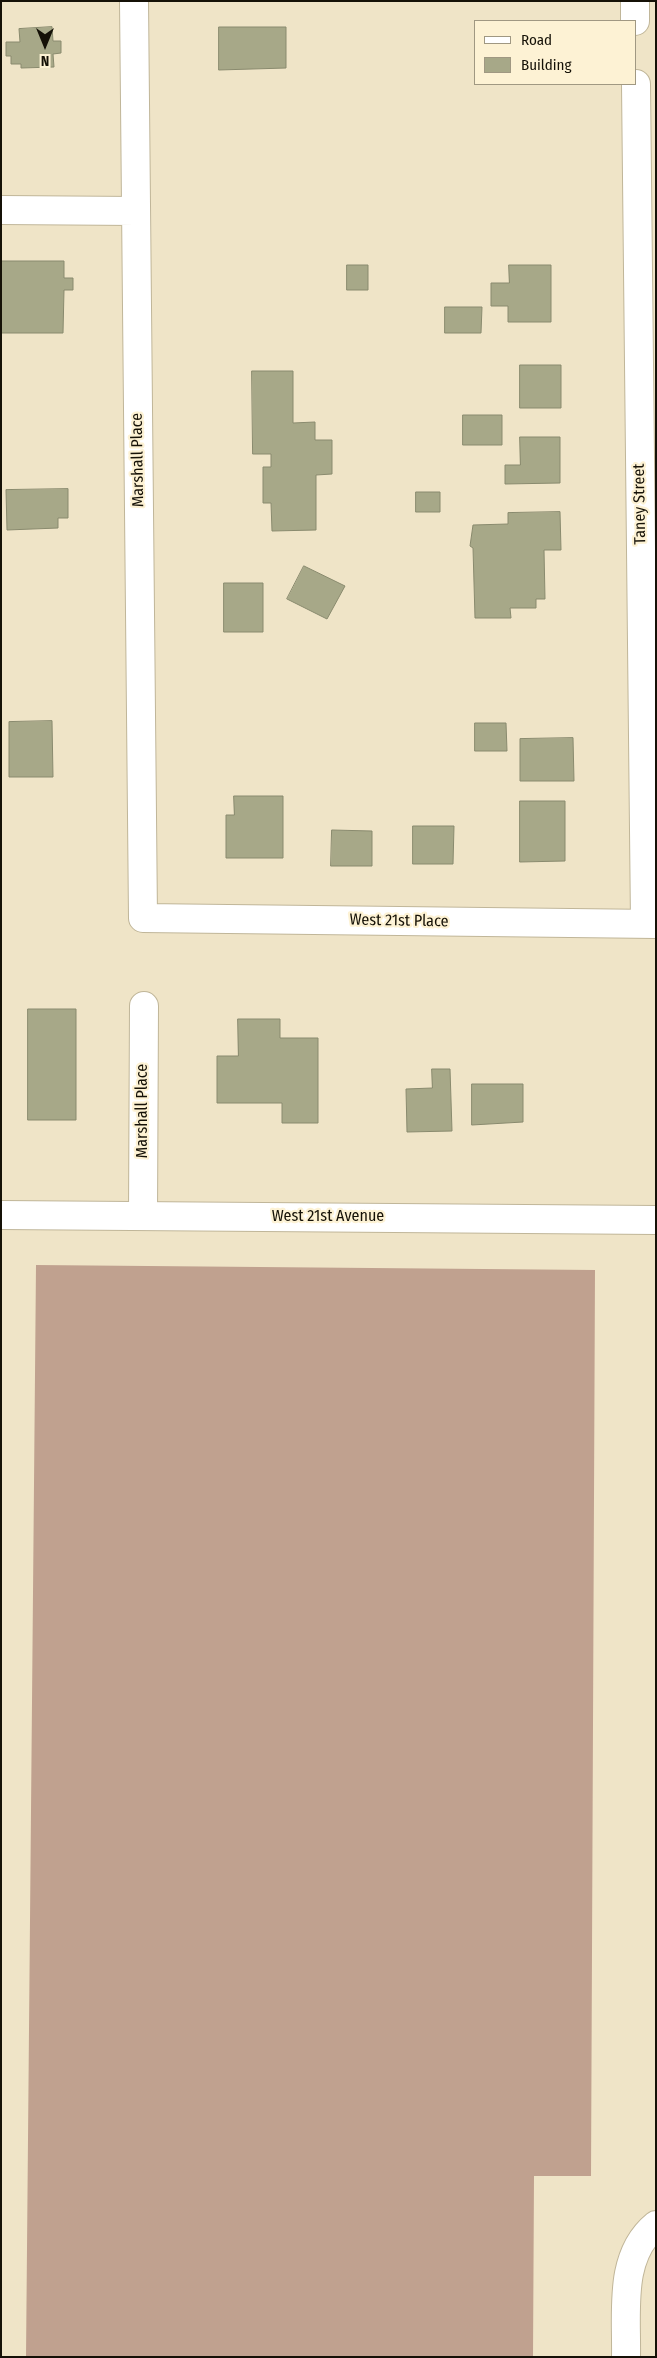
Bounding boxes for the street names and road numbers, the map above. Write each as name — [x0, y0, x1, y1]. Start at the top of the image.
street label: Marshall Place — [128, 413, 148, 507]
street label: Taney Street — [630, 463, 650, 545]
street label: West 21st Place — [349, 911, 449, 931]
street label: Marshall Place — [133, 1064, 153, 1158]
street label: West 21st Avenue — [272, 1207, 384, 1227]

